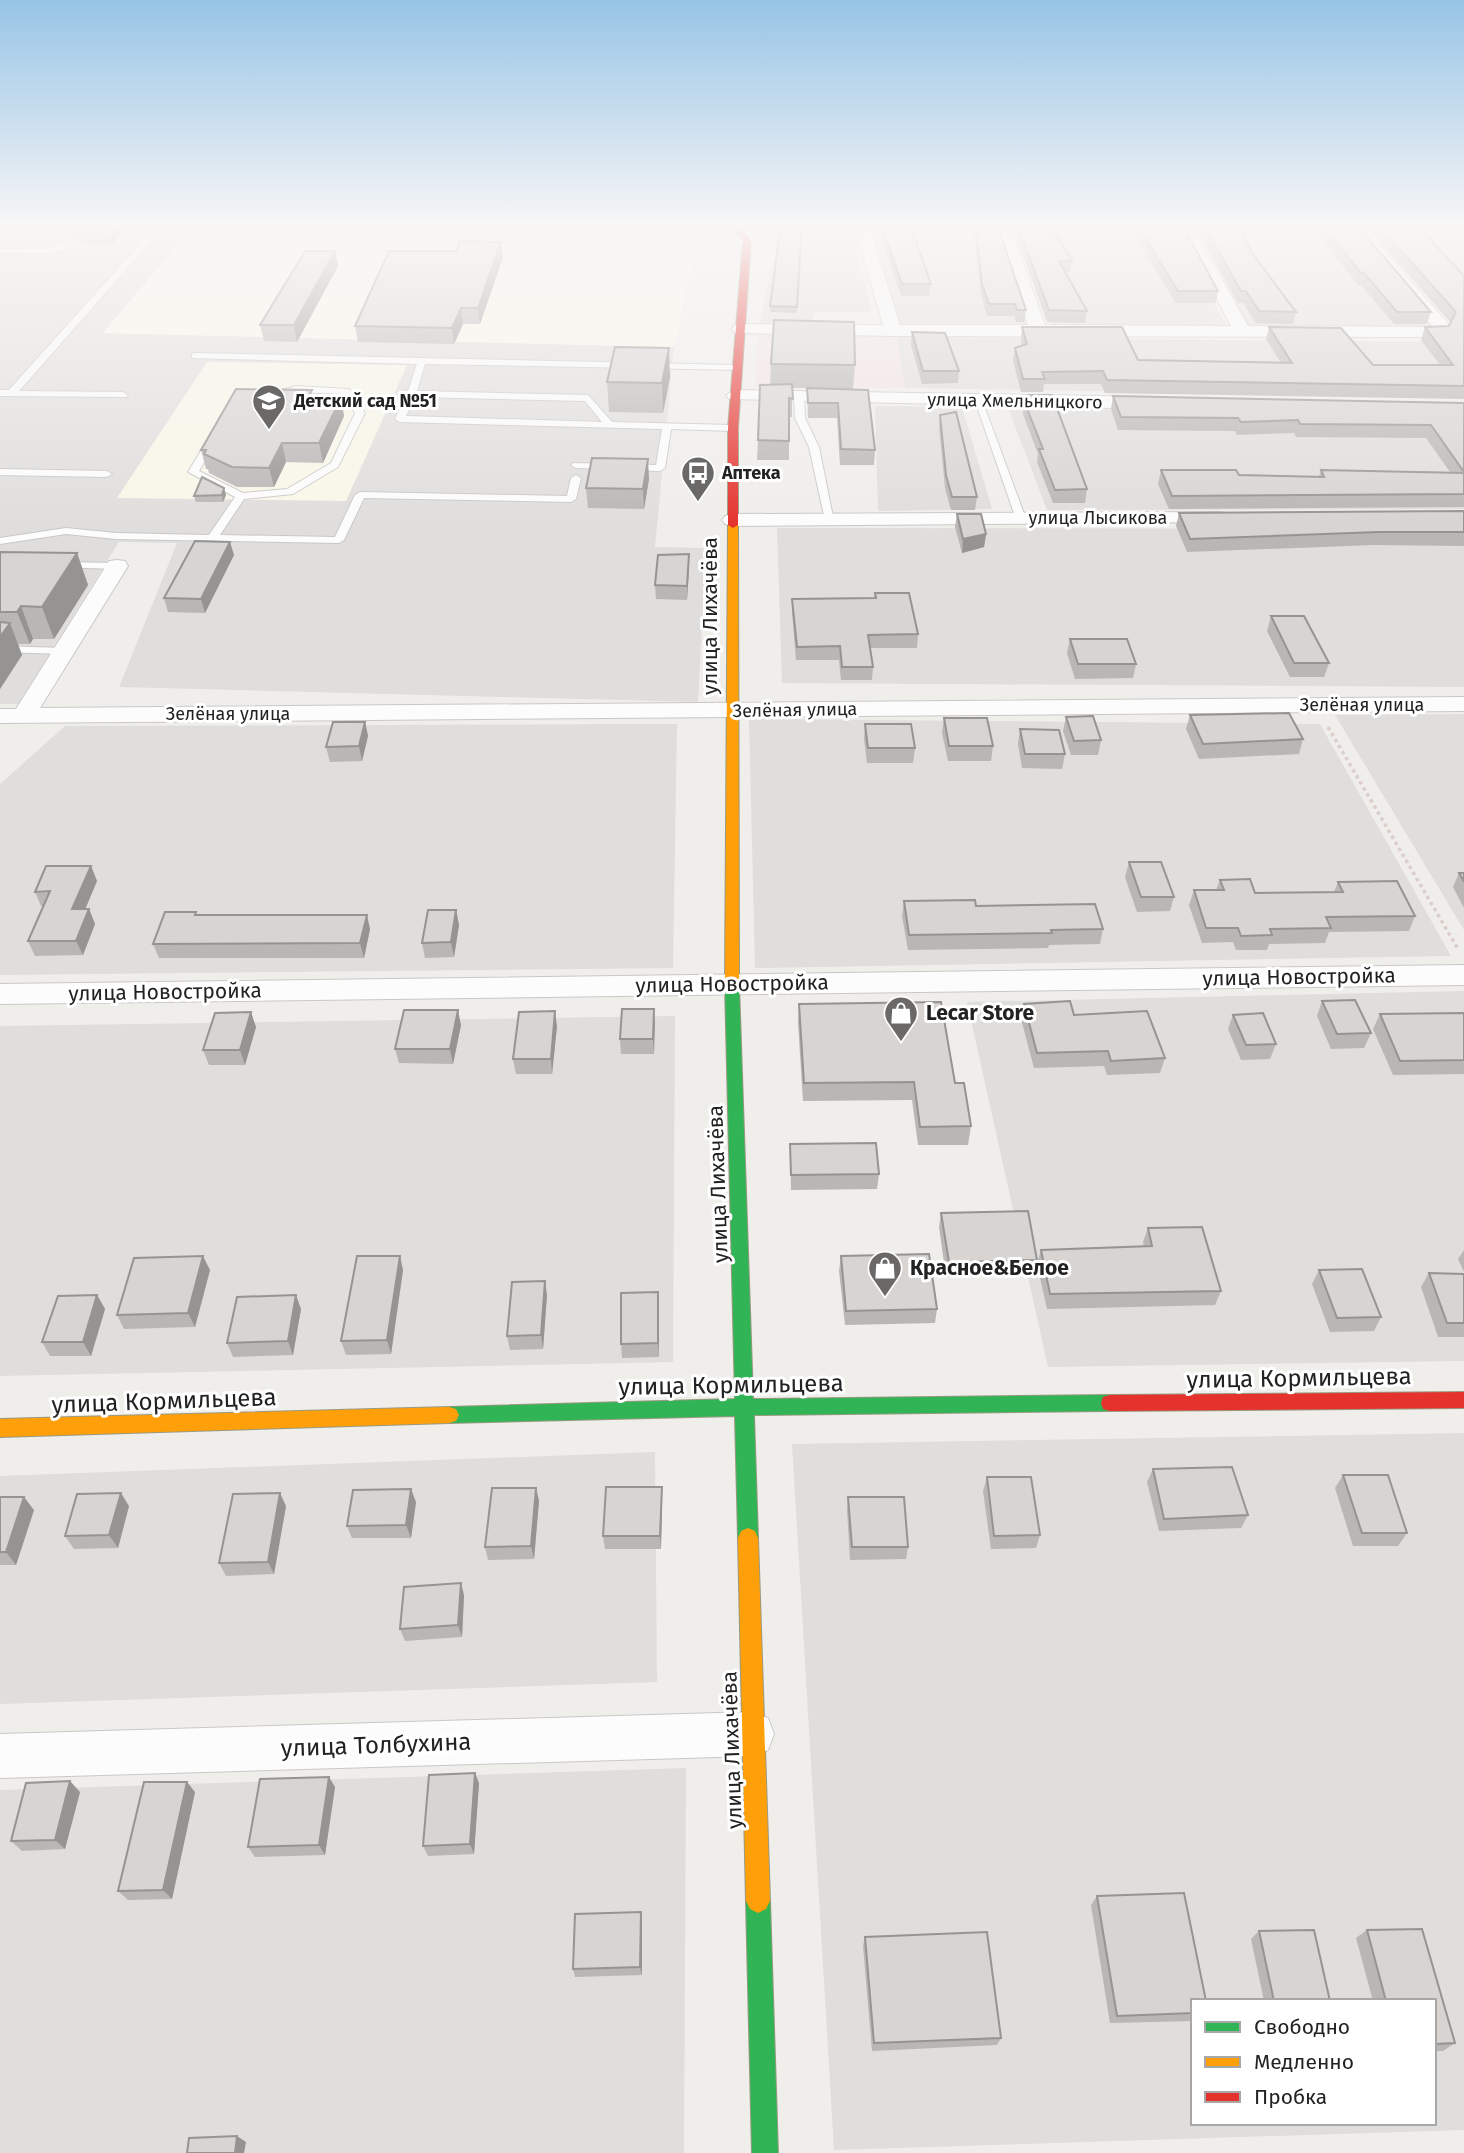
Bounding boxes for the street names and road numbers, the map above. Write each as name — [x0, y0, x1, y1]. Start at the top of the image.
street label: улица Хмельницкого — [927, 388, 1103, 414]
street label: улица Лысикова — [1029, 507, 1167, 529]
street label: улица Лихачёва — [697, 537, 723, 695]
street label: Зелёная улица — [1300, 694, 1424, 716]
street label: Зелёная улица — [733, 698, 857, 722]
street label: Зелёная улица — [166, 703, 290, 725]
street label: улица Новостройка — [1202, 962, 1396, 992]
street label: улица Новостройка — [635, 969, 829, 999]
street label: улица Новостройка — [68, 977, 262, 1007]
street label: улица Лихачёва — [702, 1105, 734, 1263]
street label: улица Кормильцева — [1186, 1362, 1412, 1394]
street label: улица Кормильцева — [618, 1369, 844, 1401]
street label: улица Кормильцева — [51, 1383, 277, 1419]
street label: улица Лихачёва — [716, 1671, 748, 1829]
street label: улица Толбухина — [280, 1728, 472, 1762]

